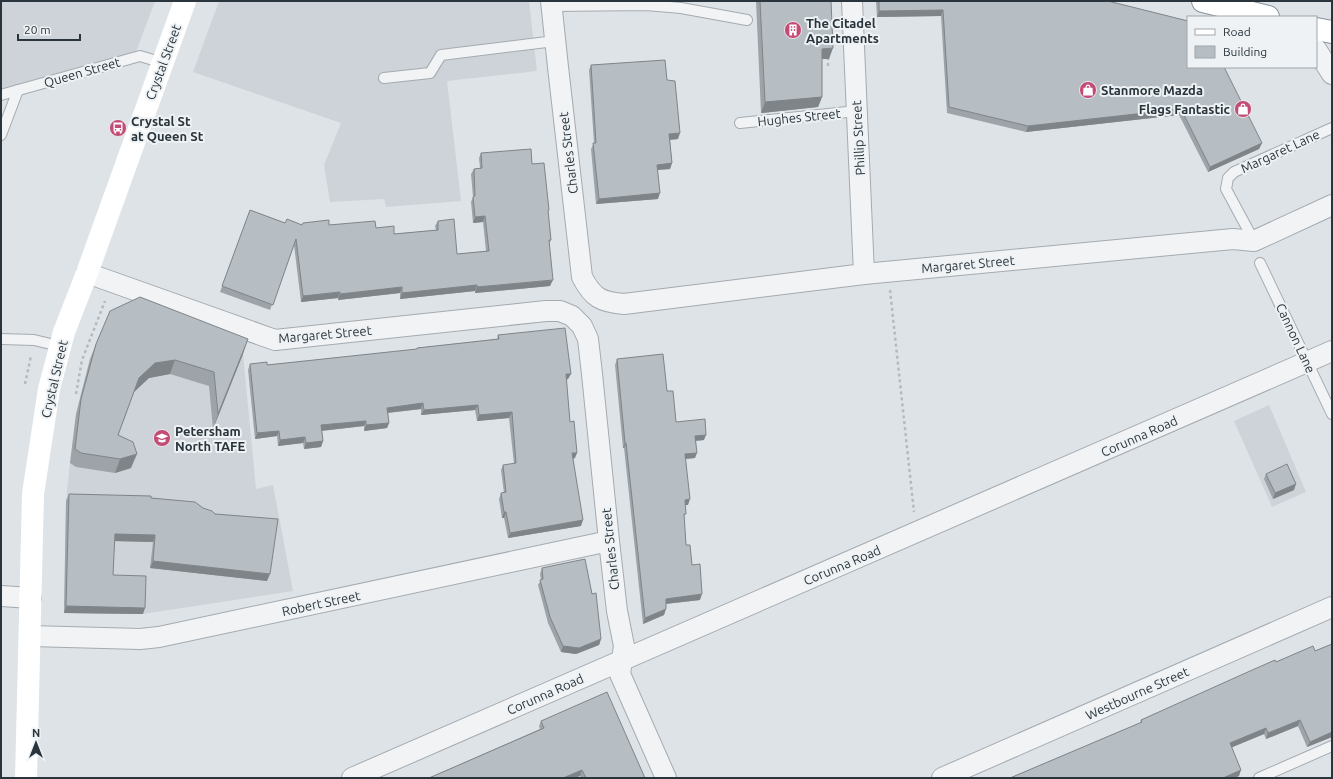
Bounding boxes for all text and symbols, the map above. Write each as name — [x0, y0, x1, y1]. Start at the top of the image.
scale bar — [18, 16, 80, 42]
place label: The Citadel Apartments — [806, 16, 879, 45]
legend — [1187, 16, 1317, 68]
building icon: The Citadel Apartments — [783, 20, 803, 40]
street label: Crystal Street — [143, 22, 183, 102]
text: 20 m — [24, 23, 51, 36]
text: Road — [1223, 25, 1251, 38]
text: Building — [1223, 45, 1267, 58]
street label: Queen Street — [42, 54, 122, 91]
shop icon: Stanmore Mazda — [1078, 80, 1098, 100]
place label: Stanmore Mazda — [1101, 83, 1203, 97]
shop icon: Flags Fantastic — [1233, 99, 1253, 119]
street label: Phillip Street — [849, 100, 867, 176]
place label: Flags Fantastic — [1139, 102, 1231, 116]
street label: Hughes Street — [757, 106, 841, 128]
street label: Charles Street — [556, 111, 580, 195]
place label: Crystal St at Queen St — [131, 114, 204, 143]
bus stop icon: Crystal St at Queen St — [108, 118, 128, 138]
street label: Margaret Lane — [1238, 127, 1322, 175]
street label: Margaret Street — [921, 253, 1015, 275]
street label: Cannon Lane — [1274, 301, 1318, 375]
street label: Margaret Street — [278, 323, 372, 345]
street label: Crystal Street — [38, 339, 70, 419]
street label: Corunna Road — [1099, 413, 1179, 459]
place label: Petersham North TAFE — [175, 424, 245, 453]
school or university icon: Petersham North TAFE — [152, 428, 172, 448]
street label: Charles Street — [599, 507, 621, 591]
street label: Corunna Road — [801, 542, 883, 588]
street label: Robert Street — [281, 588, 361, 618]
street label: Westbourne Street — [1083, 664, 1191, 722]
street label: Corunna Road — [505, 671, 585, 717]
north arrow — [16, 723, 56, 763]
text: N — [32, 727, 40, 739]

